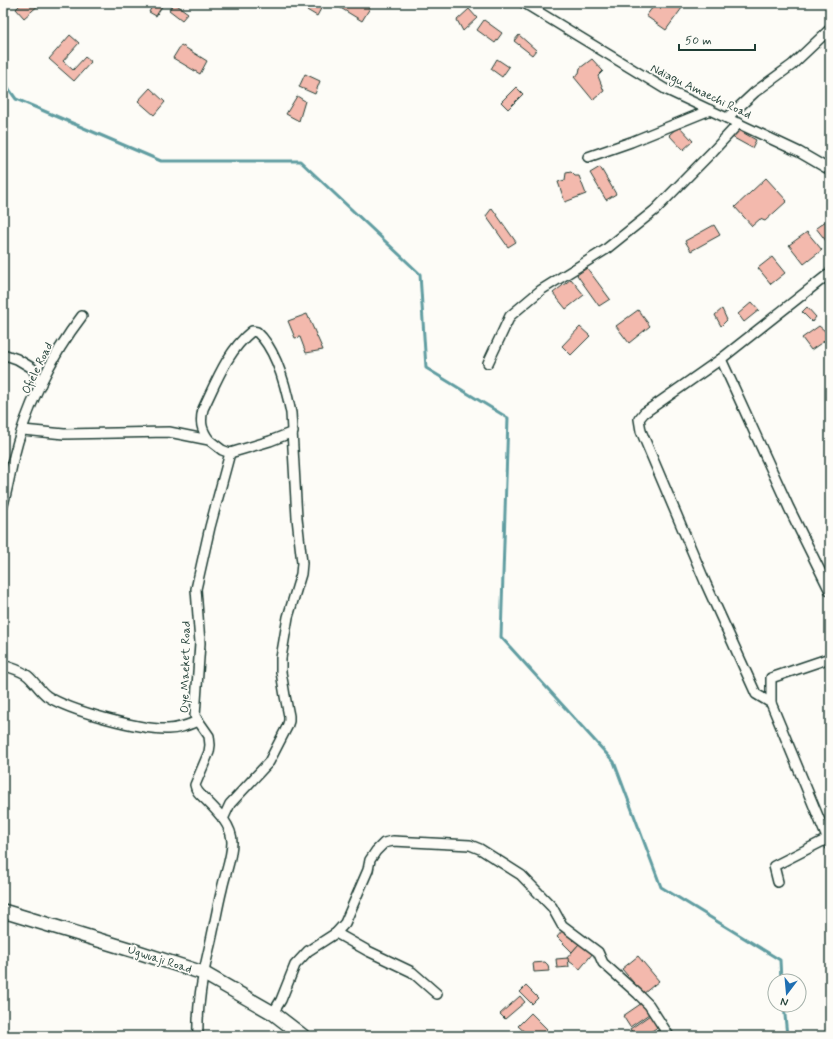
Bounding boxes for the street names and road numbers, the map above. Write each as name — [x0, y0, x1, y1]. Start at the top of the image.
street label: Ndiagu Amaechi Road — [647, 61, 754, 123]
street label: Ofiele Road — [18, 340, 57, 397]
street label: Oye Maeket Road — [177, 621, 195, 713]
street label: Ugwuaji Road — [126, 942, 194, 978]

